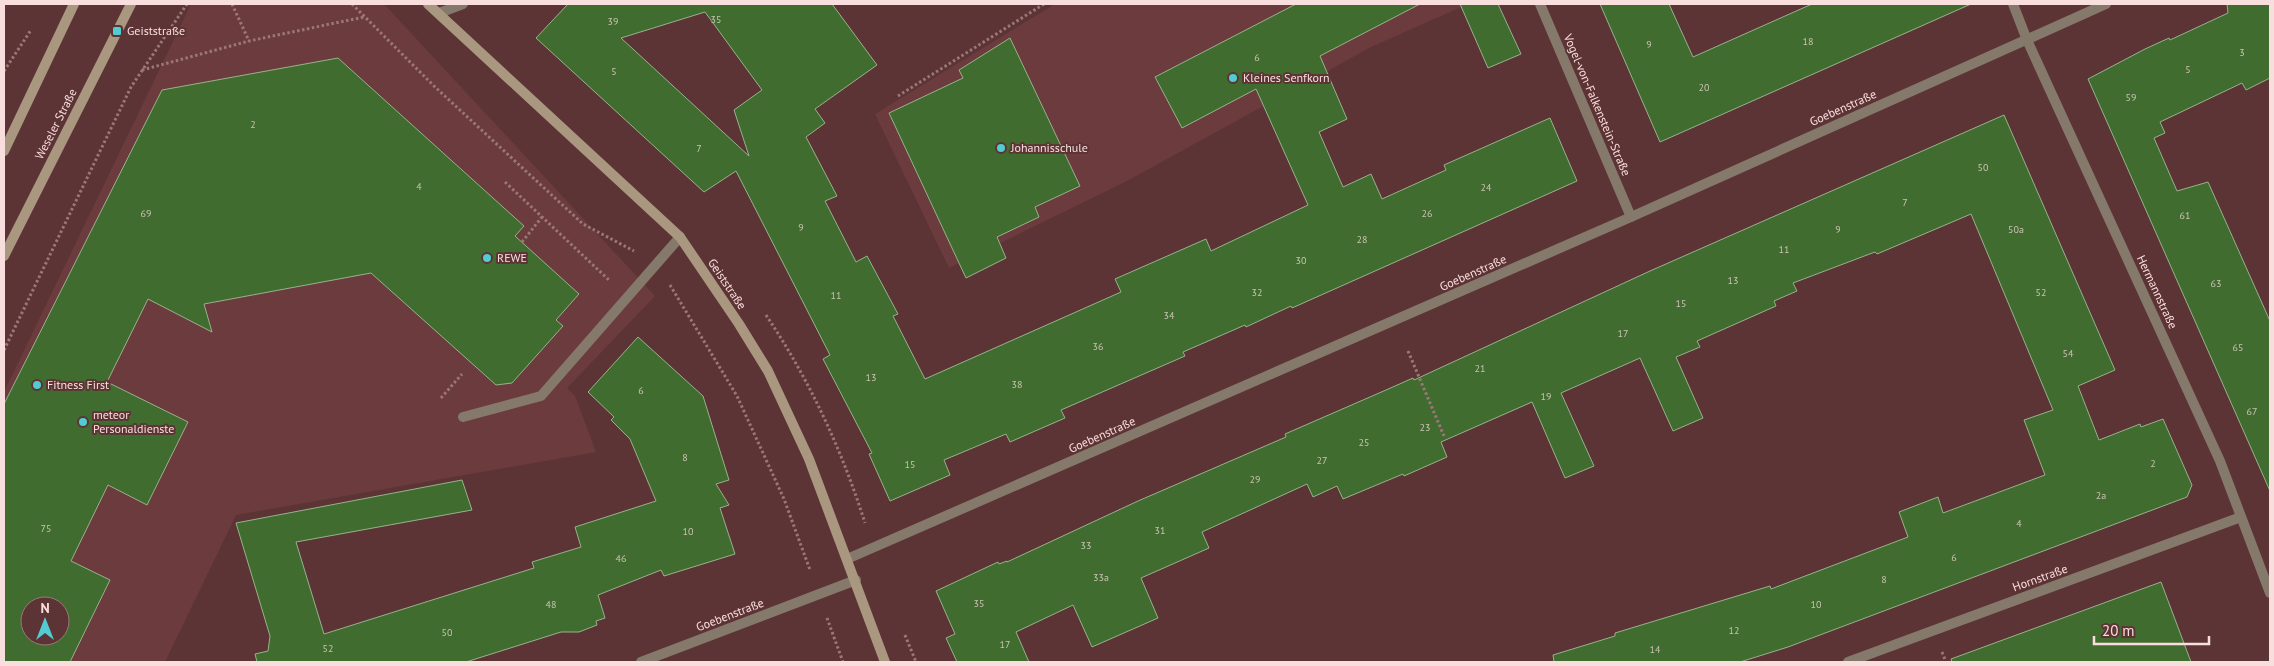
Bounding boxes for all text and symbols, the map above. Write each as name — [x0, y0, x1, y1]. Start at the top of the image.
house number: 35 — [711, 13, 721, 26]
house number: 39 — [608, 15, 618, 28]
place label: Geiststraße — [127, 23, 185, 38]
marker: Geiststraße — [111, 25, 123, 37]
street label: Vogel-von-Falkenstein-Straße — [1560, 31, 1634, 178]
house number: 18 — [1803, 35, 1813, 48]
house number: 9 — [1646, 38, 1652, 51]
house number: 3 — [2239, 46, 2245, 59]
house number: 6 — [1254, 51, 1260, 64]
house number: 5 — [2185, 63, 2191, 76]
house number: 5 — [611, 65, 617, 78]
place label: Kleines Senfkorn — [1243, 70, 1330, 85]
marker: Kleines Senfkorn — [1227, 72, 1239, 84]
house number: 20 — [1699, 81, 1710, 94]
street label: Weseler Straße — [31, 86, 80, 162]
street label: Goebenstraße — [1807, 86, 1878, 129]
house number: 59 — [2126, 91, 2136, 104]
house number: 2 — [250, 118, 256, 131]
place label: Johannisschule — [1010, 140, 1088, 155]
house number: 7 — [696, 142, 702, 155]
marker: Johannisschule — [995, 142, 1007, 154]
house number: 50 — [1978, 161, 1989, 174]
house number: 4 — [416, 180, 422, 193]
house number: 24 — [1481, 181, 1492, 194]
house number: 7 — [1902, 196, 1908, 209]
house number: 69 — [141, 207, 151, 220]
house number: 26 — [1422, 207, 1432, 220]
house number: 61 — [2180, 209, 2190, 222]
house number: 9 — [798, 221, 804, 234]
house number: 9 — [1835, 223, 1841, 236]
house number: 50a — [2008, 223, 2024, 236]
house number: 28 — [1357, 233, 1367, 246]
house number: 11 — [1779, 243, 1789, 256]
place label: REWE — [497, 250, 527, 265]
street label: Goebenstraße — [1437, 251, 1508, 294]
marker: REWE — [481, 252, 493, 264]
street label: Hermannstraße — [2134, 253, 2181, 331]
house number: 30 — [1296, 254, 1307, 267]
street label: Geiststraße — [705, 255, 750, 312]
house number: 13 — [1728, 274, 1738, 287]
house number: 63 — [2211, 277, 2221, 290]
house number: 32 — [1252, 286, 1262, 299]
house number: 52 — [2036, 286, 2046, 299]
house number: 11 — [831, 289, 841, 302]
house number: 15 — [1676, 297, 1686, 310]
house number: 34 — [1164, 309, 1175, 322]
house number: 17 — [1618, 327, 1628, 340]
house number: 36 — [1093, 340, 1103, 353]
house number: 65 — [2233, 341, 2243, 354]
house number: 54 — [2063, 347, 2074, 360]
house number: 21 — [1475, 362, 1485, 375]
house number: 13 — [866, 371, 876, 384]
place label: Fitness First — [47, 377, 109, 392]
house number: 38 — [1012, 378, 1022, 391]
marker: Fitness First — [31, 379, 43, 391]
house number: 6 — [638, 384, 644, 397]
house number: 19 — [1541, 390, 1551, 403]
house number: 67 — [2247, 405, 2257, 418]
place label: meteor Personaldienste — [93, 407, 174, 436]
street label: Goebenstraße — [1066, 413, 1137, 456]
marker: meteor Personaldienste — [77, 416, 89, 428]
house number: 23 — [1420, 421, 1430, 434]
house number: 25 — [1359, 436, 1369, 449]
house number: 8 — [682, 451, 688, 464]
house number: 27 — [1317, 454, 1327, 467]
house number: 2 — [2150, 457, 2156, 470]
house number: 15 — [905, 458, 915, 471]
house number: 29 — [1250, 473, 1260, 486]
house number: 2a — [2096, 489, 2106, 502]
house number: 4 — [2016, 517, 2022, 530]
house number: 75 — [41, 522, 51, 535]
house number: 31 — [1155, 524, 1165, 537]
house number: 10 — [683, 525, 694, 538]
house number: 33 — [1081, 539, 1091, 552]
house number: 6 — [1951, 551, 1957, 564]
house number: 46 — [616, 552, 626, 565]
street label: Hornstraße — [2010, 561, 2069, 594]
house number: 33a — [1093, 571, 1109, 584]
house number: 8 — [1881, 573, 1887, 586]
street label: Goebenstraße — [694, 595, 766, 634]
north arrow — [20, 596, 70, 646]
house number: 35 — [974, 597, 984, 610]
house number: 48 — [546, 598, 556, 611]
house number: 10 — [1811, 598, 1822, 611]
text: N — [40, 599, 50, 617]
scale bar — [2094, 614, 2209, 646]
text: 20 m — [2102, 621, 2135, 640]
house number: 12 — [1729, 624, 1739, 637]
house number: 50 — [442, 626, 453, 639]
house number: 17 — [1000, 638, 1010, 651]
house number: 52 — [323, 642, 333, 655]
house number: 14 — [1650, 643, 1661, 656]

